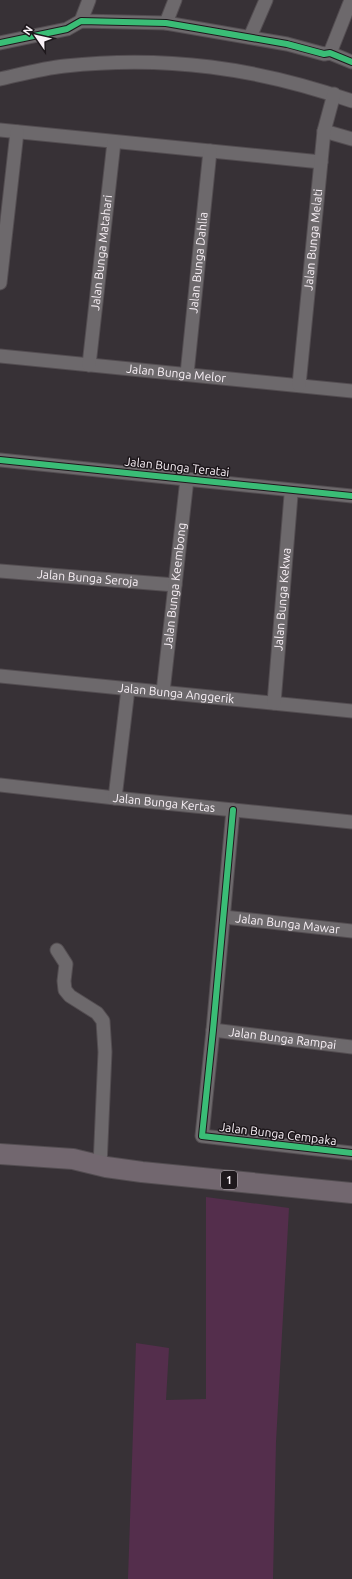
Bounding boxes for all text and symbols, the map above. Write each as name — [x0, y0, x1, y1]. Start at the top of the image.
north arrow — [16, 16, 56, 56]
text: N — [20, 24, 35, 37]
street label: Jalan Bunga Melati — [301, 188, 324, 291]
street label: Jalan Bunga Matahari — [88, 194, 114, 311]
street label: Jalan Bunga Dahlia — [186, 211, 210, 314]
street label: Jalan Bunga Melor — [126, 362, 227, 384]
street label: Jalan Bunga Teratai — [124, 455, 230, 478]
street label: Jalan Bunga Keembong — [161, 522, 188, 649]
street label: Jalan Bunga Kekwa — [271, 547, 293, 651]
street label: Jalan Bunga Seroja — [37, 567, 139, 588]
street label: Jalan Bunga Anggerik — [117, 681, 235, 705]
street label: Jalan Bunga Kertas — [112, 791, 216, 814]
street label: Jalan Bunga Mawar — [235, 911, 341, 936]
street label: Jalan Bunga Rampai — [228, 1025, 337, 1051]
street label: Jalan Bunga Cempaka — [219, 1120, 337, 1147]
road number: 1 — [221, 1171, 237, 1189]

